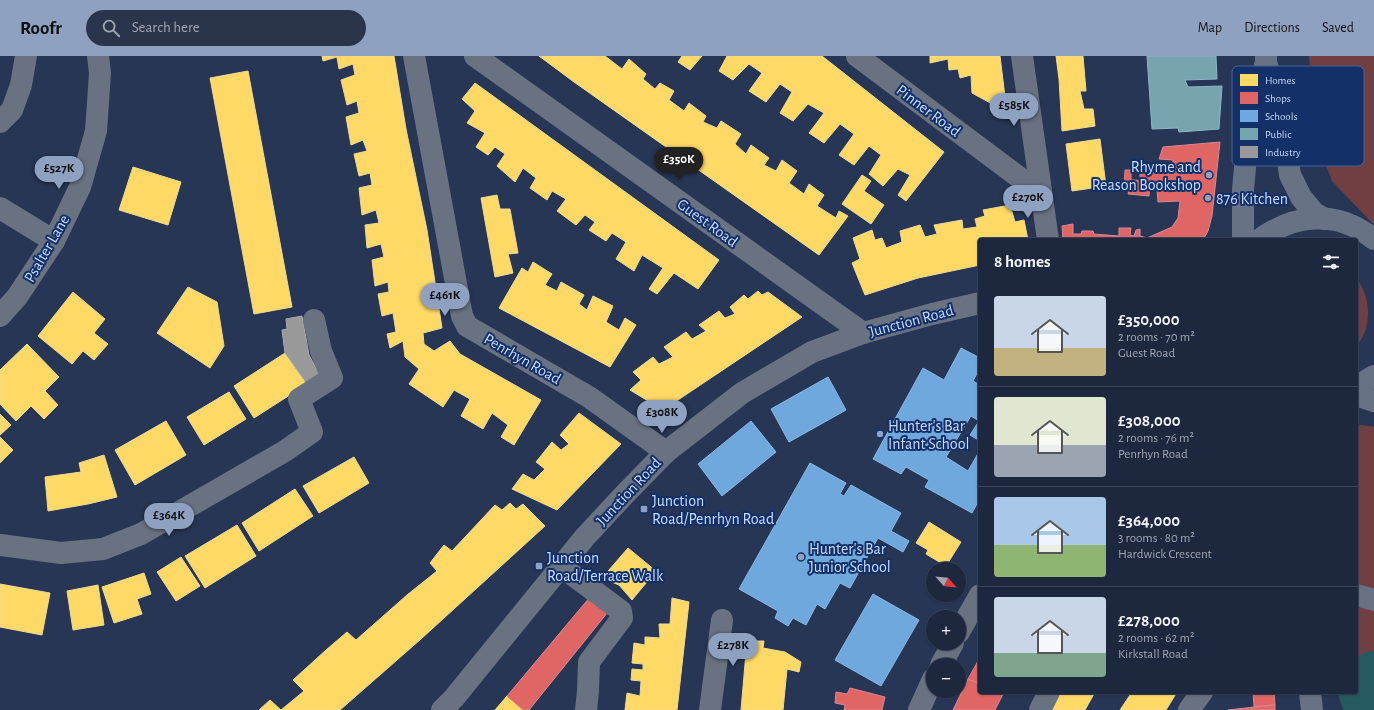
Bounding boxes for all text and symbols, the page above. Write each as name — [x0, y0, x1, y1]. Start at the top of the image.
search box — [86, 10, 366, 46]
icon: search — [100, 17, 122, 39]
text: Roofr — [20, 19, 62, 38]
text: Search here — [132, 20, 200, 35]
text: Map — [1198, 21, 1222, 35]
text: Directions — [1244, 21, 1300, 35]
text: Saved — [1322, 21, 1354, 35]
legend — [1232, 66, 1364, 166]
text: Homes — [1265, 75, 1296, 86]
street label: Pinner Road — [893, 82, 963, 140]
pin: £585K — [986, 93, 1042, 127]
text: Shops — [1265, 93, 1291, 104]
text: £585K — [998, 99, 1030, 112]
text: Schools — [1265, 111, 1298, 122]
text: Public — [1265, 129, 1292, 140]
pin: £350K — [651, 147, 707, 181]
text: Industry — [1265, 147, 1301, 158]
text: £350K — [663, 153, 695, 166]
pin: £527K — [31, 156, 87, 190]
place label: Rhyme and Reason Bookshop — [1092, 159, 1201, 193]
text: £527K — [44, 162, 74, 175]
marker: Rhyme and Reason Bookshop — [1204, 170, 1214, 180]
pin: £270K — [1000, 185, 1056, 219]
text: £270K — [1012, 191, 1044, 204]
place label: 876 Kitchen — [1216, 191, 1288, 207]
marker: 876 Kitchen — [1203, 193, 1213, 203]
street label: Guest Road — [674, 196, 741, 250]
street label: Psalter Lane — [21, 212, 73, 285]
icon: filters — [1320, 251, 1342, 273]
text: 8 homes — [994, 253, 1051, 270]
pin: £461K — [417, 283, 473, 317]
text: £461K — [430, 289, 460, 302]
street label: Junction Road — [867, 302, 955, 340]
text: £350,000 — [1118, 311, 1180, 328]
icon: home — [1026, 312, 1074, 360]
street label: Penrhyn Road — [481, 330, 564, 388]
text: 2 rooms · 70 m² — [1118, 331, 1195, 344]
text: Guest Road — [1118, 347, 1175, 360]
pin: £308K — [634, 400, 690, 434]
text: £308K — [646, 406, 678, 419]
text: £308,000 — [1118, 412, 1181, 429]
icon: home — [1026, 413, 1074, 461]
place label: Hunter's Bar Infant School — [888, 418, 970, 452]
marker: Hunter's Bar Infant School — [875, 429, 885, 439]
text: 2 rooms · 76 m² — [1118, 432, 1194, 445]
text: Penrhyn Road — [1118, 448, 1188, 461]
street label: Junction Road — [593, 455, 664, 529]
place label: Junction Road/Penrhyn Road — [652, 493, 774, 528]
pin: £364K — [141, 503, 197, 537]
marker: Junction Road/Penrhyn Road — [639, 504, 649, 514]
text: £364K — [153, 509, 185, 522]
text: £364,000 — [1118, 512, 1180, 529]
icon: home — [1026, 513, 1074, 561]
text: 3 rooms · 80 m² — [1118, 532, 1195, 545]
place label: Hunter's Bar Junior School — [809, 541, 891, 575]
text: Hardwick Crescent — [1118, 548, 1212, 561]
place label: Junction Road/Terrace Walk — [547, 550, 664, 584]
marker: Hunter's Bar Junior School — [796, 552, 806, 562]
marker: Junction Road/Terrace Walk — [534, 561, 544, 571]
north arrow — [926, 562, 966, 602]
map controls — [926, 562, 966, 698]
button: + — [926, 610, 966, 650]
text: £278,000 — [1118, 612, 1180, 629]
icon: home — [1026, 613, 1074, 661]
text: 2 rooms · 62 m² — [1118, 632, 1194, 645]
pin: £278K — [705, 633, 761, 667]
text: £278K — [717, 639, 749, 652]
text: Kirkstall Road — [1118, 648, 1188, 661]
button: − — [926, 658, 966, 698]

